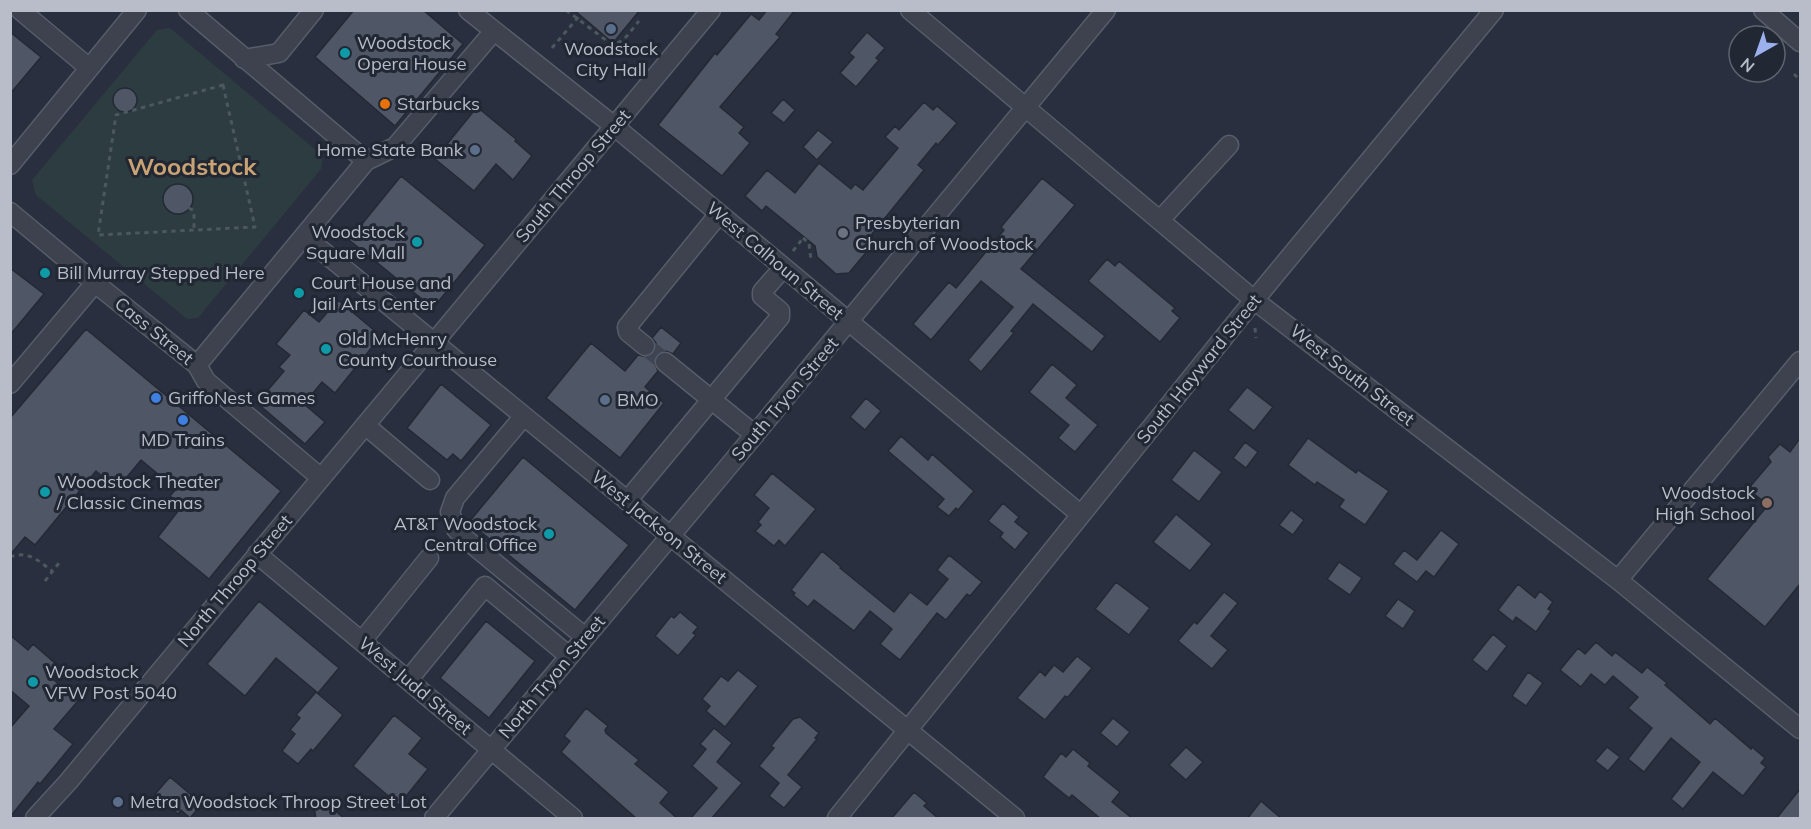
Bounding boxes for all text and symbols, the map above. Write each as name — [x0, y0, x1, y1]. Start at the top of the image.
marker: Woodstock City Hall — [604, 22, 618, 36]
north arrow — [1727, 24, 1787, 84]
place label: Woodstock Opera House — [357, 31, 467, 75]
place label: Woodstock City Hall — [564, 37, 659, 81]
marker: Woodstock Opera House — [338, 46, 352, 60]
text: N — [1736, 54, 1758, 77]
place label: Starbucks — [397, 92, 480, 115]
marker: Starbucks — [378, 97, 392, 111]
street label: South Throop Street — [510, 104, 635, 247]
place label: Home State Bank — [317, 138, 464, 161]
marker: Home State Bank — [468, 143, 482, 157]
district label: Woodstock — [127, 151, 257, 181]
street label: West Calhoun Street — [702, 197, 849, 325]
place label: Presbyterian Church of Woodstock — [855, 211, 1034, 255]
place label: Woodstock Square Mall — [306, 220, 406, 264]
marker: Presbyterian Church of Woodstock — [836, 226, 850, 240]
marker: Woodstock Square Mall — [410, 235, 424, 249]
place label: Bill Murray Stepped Here — [57, 261, 264, 284]
marker: Bill Murray Stepped Here — [38, 266, 52, 280]
place label: Court House and Jail Arts Center — [311, 271, 451, 315]
marker: Court House and Jail Arts Center — [292, 286, 306, 300]
street label: South Hayward Street — [1131, 289, 1266, 448]
street label: Cass Street — [110, 292, 199, 369]
street label: West South Street — [1285, 319, 1419, 430]
place label: Old McHenry County Courthouse — [338, 327, 497, 371]
street label: South Tryon Street — [726, 332, 843, 465]
marker: Old McHenry County Courthouse — [319, 342, 333, 356]
place label: GriffoNest Games — [168, 386, 316, 409]
place label: BMO — [617, 388, 659, 411]
marker: GriffoNest Games — [149, 391, 163, 405]
marker: BMO — [598, 393, 612, 407]
marker: MD Trains — [176, 413, 190, 427]
place label: MD Trains — [141, 428, 225, 451]
street label: West Jackson Street — [587, 465, 732, 588]
place label: Woodstock Theater / Classic Cinemas — [56, 470, 221, 514]
place label: Woodstock High School — [1655, 481, 1756, 525]
marker: Woodstock Theater / Classic Cinemas — [38, 485, 52, 499]
marker: Woodstock High School — [1760, 496, 1774, 510]
street label: North Throop Street — [172, 510, 297, 652]
place label: AT&T Woodstock Central Office — [394, 512, 538, 556]
marker: AT&T Woodstock Central Office — [542, 527, 556, 541]
street label: North Tryon Street — [493, 610, 610, 743]
street label: West Judd Street — [354, 632, 477, 740]
place label: Woodstock VFW Post 5040 — [45, 660, 177, 704]
marker: Woodstock VFW Post 5040 — [26, 675, 40, 689]
place label: Metra Woodstock Throop Street Lot — [130, 790, 427, 813]
marker: Metra Woodstock Throop Street Lot — [111, 795, 125, 809]

